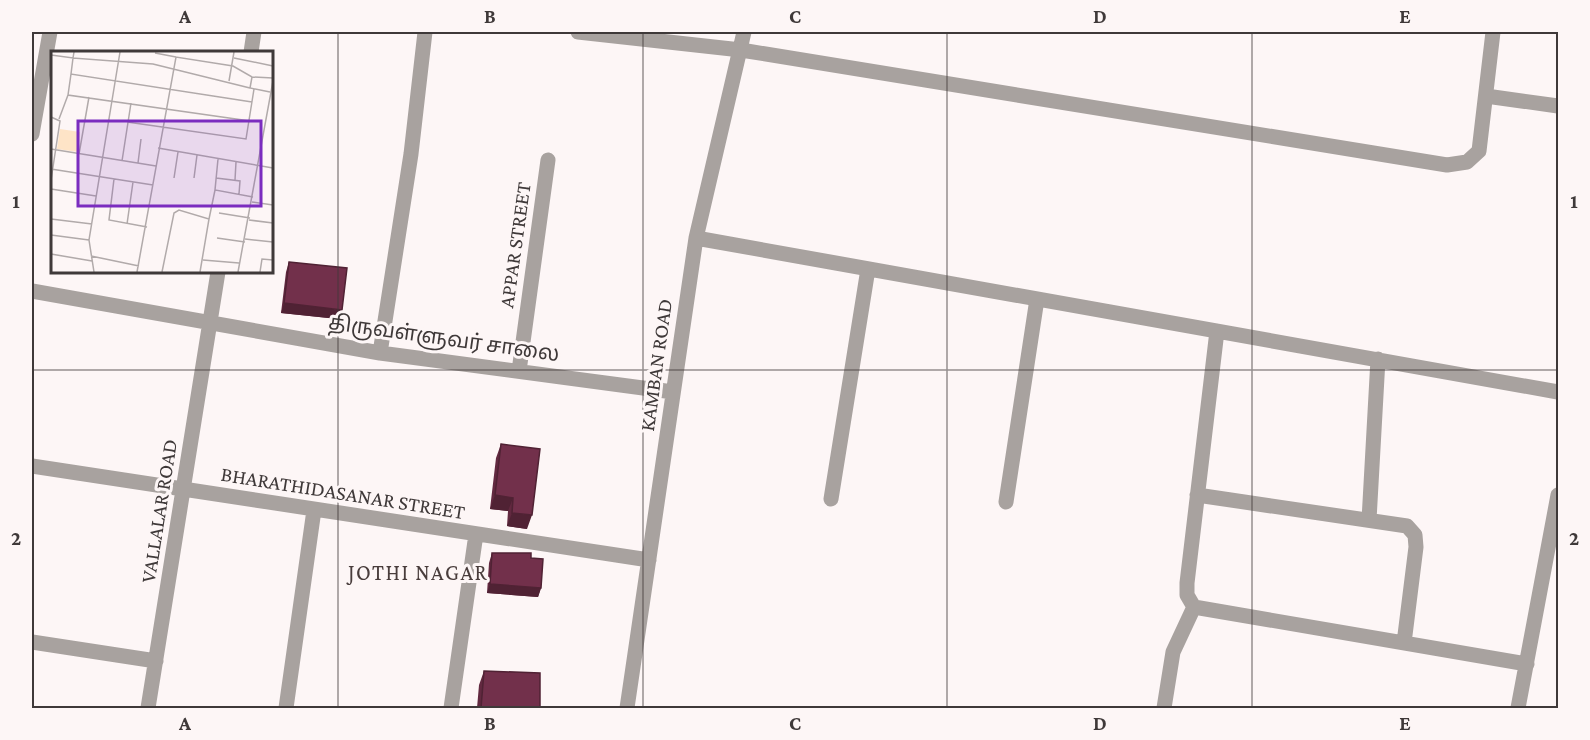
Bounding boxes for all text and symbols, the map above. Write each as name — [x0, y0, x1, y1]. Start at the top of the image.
text: A — [178, 5, 192, 27]
text: B — [484, 5, 496, 27]
text: C — [789, 5, 801, 27]
text: D — [1093, 5, 1107, 27]
text: E — [1399, 5, 1411, 27]
inset map — [51, 51, 273, 273]
street label: APPAR STREET — [494, 180, 536, 309]
text: 1 — [12, 190, 20, 212]
text: 1 — [1570, 190, 1578, 212]
street label: KAMBAN ROAD — [635, 297, 677, 433]
street label: திருவள்ளுவர் சாலை — [327, 310, 561, 368]
street label: VALLALAR ROAD — [136, 437, 182, 585]
street label: BHARATHIDASANAR STREET — [219, 462, 467, 524]
text: 2 — [11, 527, 21, 549]
text: 2 — [1569, 527, 1579, 549]
district label: JOTHI NAGAR — [346, 560, 488, 585]
text: A — [178, 712, 192, 734]
text: B — [484, 712, 496, 734]
text: C — [789, 712, 801, 734]
text: D — [1093, 712, 1107, 734]
text: E — [1399, 712, 1411, 734]

